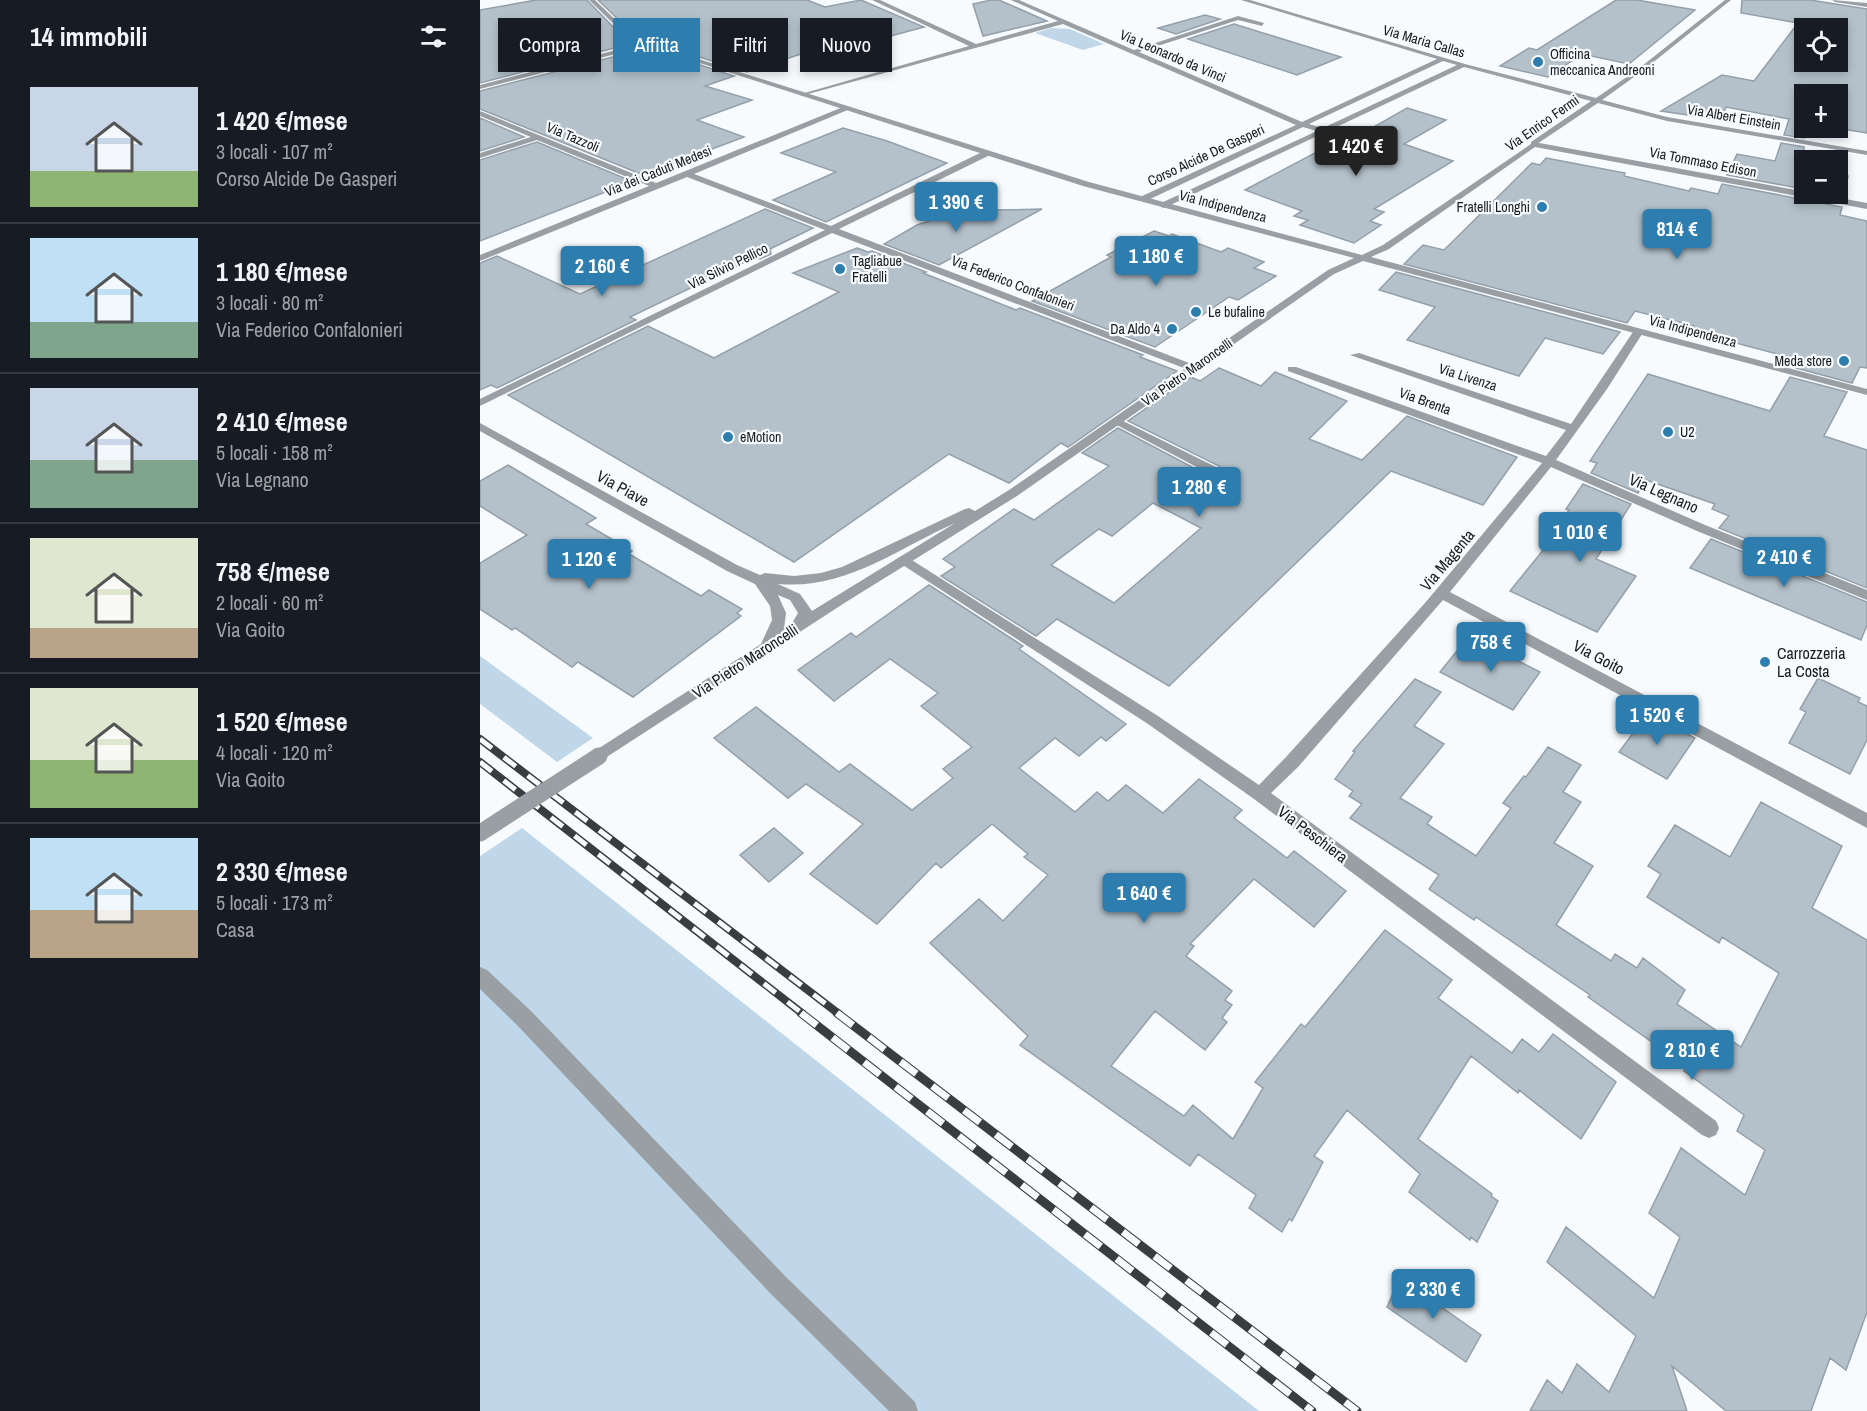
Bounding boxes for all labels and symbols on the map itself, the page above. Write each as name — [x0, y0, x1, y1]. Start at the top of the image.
street label: Via Maria Callas — [1381, 21, 1467, 61]
street label: Via Leonardo da Vinci — [1117, 25, 1229, 87]
place label: Officina meccanica Andreoni — [1550, 45, 1655, 79]
marker: Officina meccanica Andreoni — [1531, 55, 1545, 69]
street label: Via Enrico Fermi — [1502, 91, 1582, 155]
street label: Via Albert Einstein — [1686, 100, 1782, 134]
street label: Via Tazzoli — [544, 118, 602, 156]
street label: Corso Alcide De Gasperi — [1145, 120, 1267, 190]
pin: 1 420 € — [1301, 126, 1411, 177]
street label: Via dei Caduti Medesi — [602, 141, 714, 201]
street label: Via Tommaso Edison — [1648, 143, 1758, 181]
pin: 1 390 € — [901, 182, 1011, 233]
street label: Via Indipendenza — [1177, 186, 1269, 226]
place label: Fratelli Longhi — [1457, 198, 1530, 216]
marker: Fratelli Longhi — [1535, 200, 1549, 214]
pin: 814 € — [1635, 209, 1719, 260]
pin: 1 180 € — [1101, 236, 1211, 287]
street label: Via Silvio Pellico — [685, 239, 771, 293]
pin: 2 160 € — [547, 246, 657, 297]
street label: Via Federico Confalonieri — [949, 251, 1077, 315]
place label: Tagliabue Fratelli — [852, 252, 902, 286]
marker: Tagliabue Fratelli — [833, 262, 847, 276]
place label: Le bufaline — [1208, 303, 1265, 321]
marker: Le bufaline — [1189, 305, 1203, 319]
street label: Via Indipendenza — [1647, 311, 1739, 351]
place label: Da Aldo 4 — [1110, 320, 1161, 338]
marker: Da Aldo 4 — [1165, 322, 1179, 336]
street label: Via Pietro Maroncelli — [1138, 334, 1236, 410]
place label: Meda store — [1775, 352, 1832, 370]
marker: Meda store — [1837, 354, 1851, 368]
street label: Via Livenza — [1436, 359, 1500, 395]
street label: Via Brenta — [1397, 383, 1454, 419]
place label: U2 — [1680, 423, 1695, 441]
marker: U2 — [1661, 425, 1675, 439]
place label: eMotion — [740, 428, 781, 446]
marker: eMotion — [721, 430, 735, 444]
street label: Via Piave — [593, 465, 653, 511]
pin: 1 280 € — [1144, 467, 1254, 518]
street label: Via Legnano — [1626, 468, 1702, 518]
pin: 1 010 € — [1525, 512, 1635, 563]
street label: Via Magenta — [1415, 524, 1480, 595]
pin: 2 410 € — [1729, 537, 1839, 588]
pin: 1 120 € — [534, 539, 644, 590]
street label: Via Pietro Maroncelli — [688, 618, 802, 704]
pin: 758 € — [1449, 622, 1533, 673]
street label: Via Goito — [1569, 634, 1629, 680]
place label: Carrozzeria La Costa — [1777, 642, 1846, 682]
marker: Carrozzeria La Costa — [1758, 655, 1772, 669]
pin: 1 520 € — [1602, 695, 1712, 746]
street label: Via Peschiera — [1274, 800, 1353, 868]
pin: 1 640 € — [1089, 873, 1199, 924]
pin: 2 810 € — [1637, 1030, 1747, 1081]
pin: 2 330 € — [1378, 1269, 1488, 1320]

